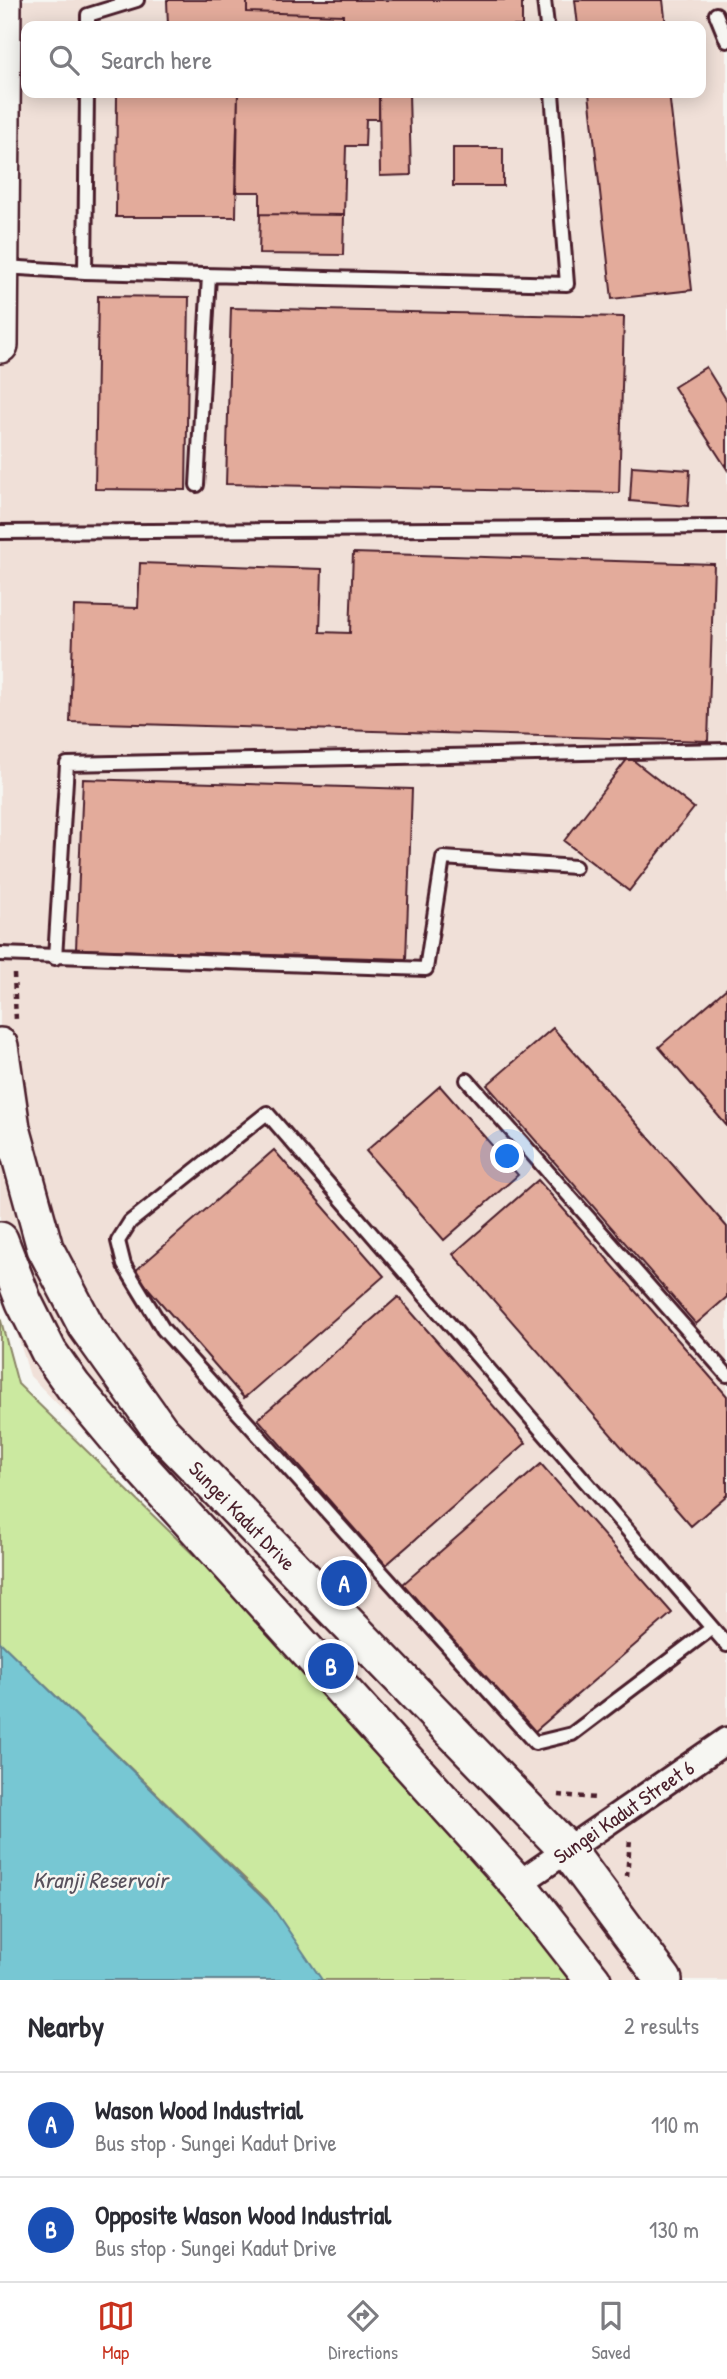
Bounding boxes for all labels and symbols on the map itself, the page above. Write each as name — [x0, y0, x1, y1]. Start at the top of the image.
your location — [490, 1139, 524, 1173]
street label: Sungei Kadut Drive — [183, 1454, 303, 1577]
pin: A — [321, 1557, 367, 1609]
pin: B — [308, 1640, 354, 1692]
street label: Sungei Kadut Street 6 — [547, 1753, 700, 1870]
water label: Kranji Reservoir — [32, 1864, 171, 1895]

